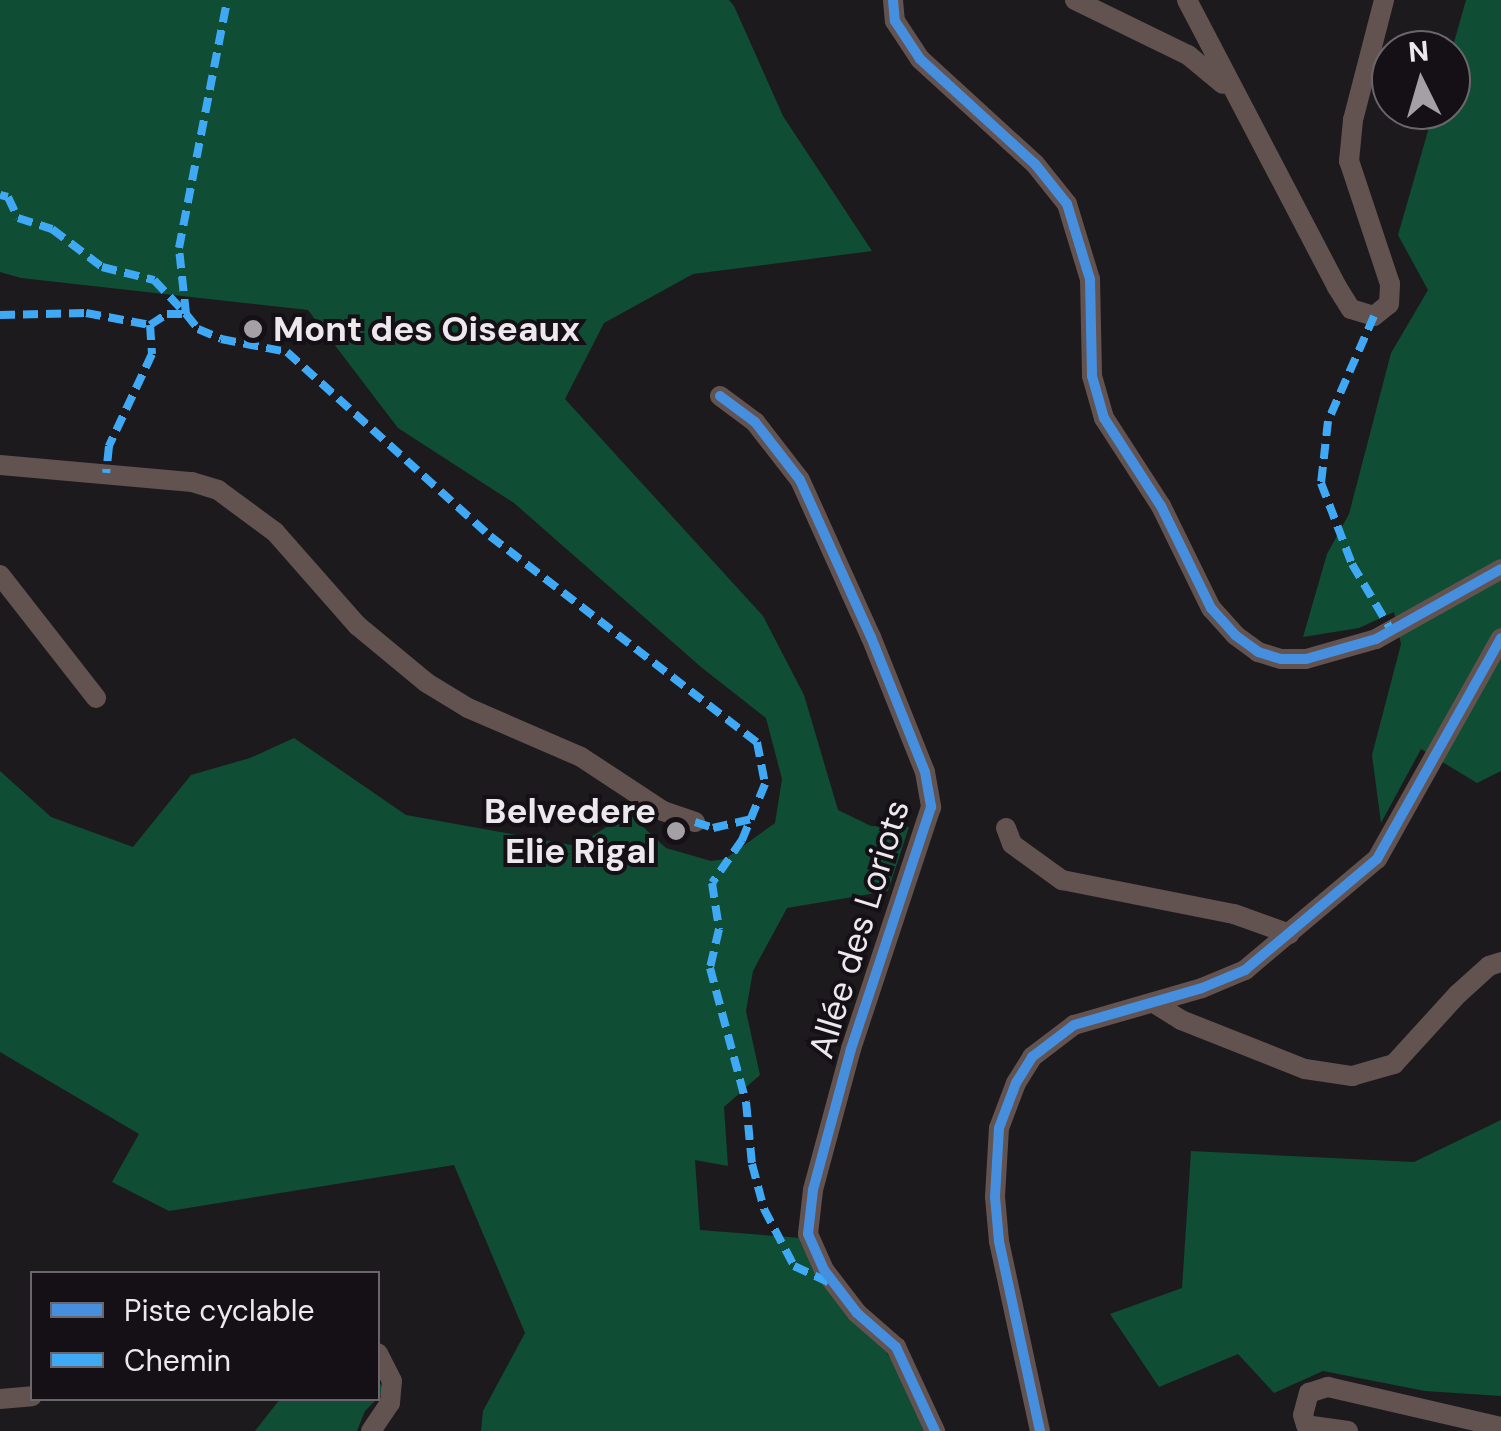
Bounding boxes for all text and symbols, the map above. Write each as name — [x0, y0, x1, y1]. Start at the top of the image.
north arrow — [1371, 30, 1471, 130]
text: N — [1407, 32, 1430, 71]
place label: Mont des Oiseaux — [273, 308, 580, 350]
marker: Mont des Oiseaux — [242, 318, 264, 340]
place label: Belvedere Elie Rigal — [484, 790, 656, 872]
street label: Allée des Loriots — [800, 795, 918, 1063]
marker: Belvedere Elie Rigal — [665, 820, 687, 842]
legend — [30, 1271, 380, 1401]
text: Piste cyclable — [124, 1291, 314, 1330]
text: Chemin — [124, 1341, 231, 1380]

